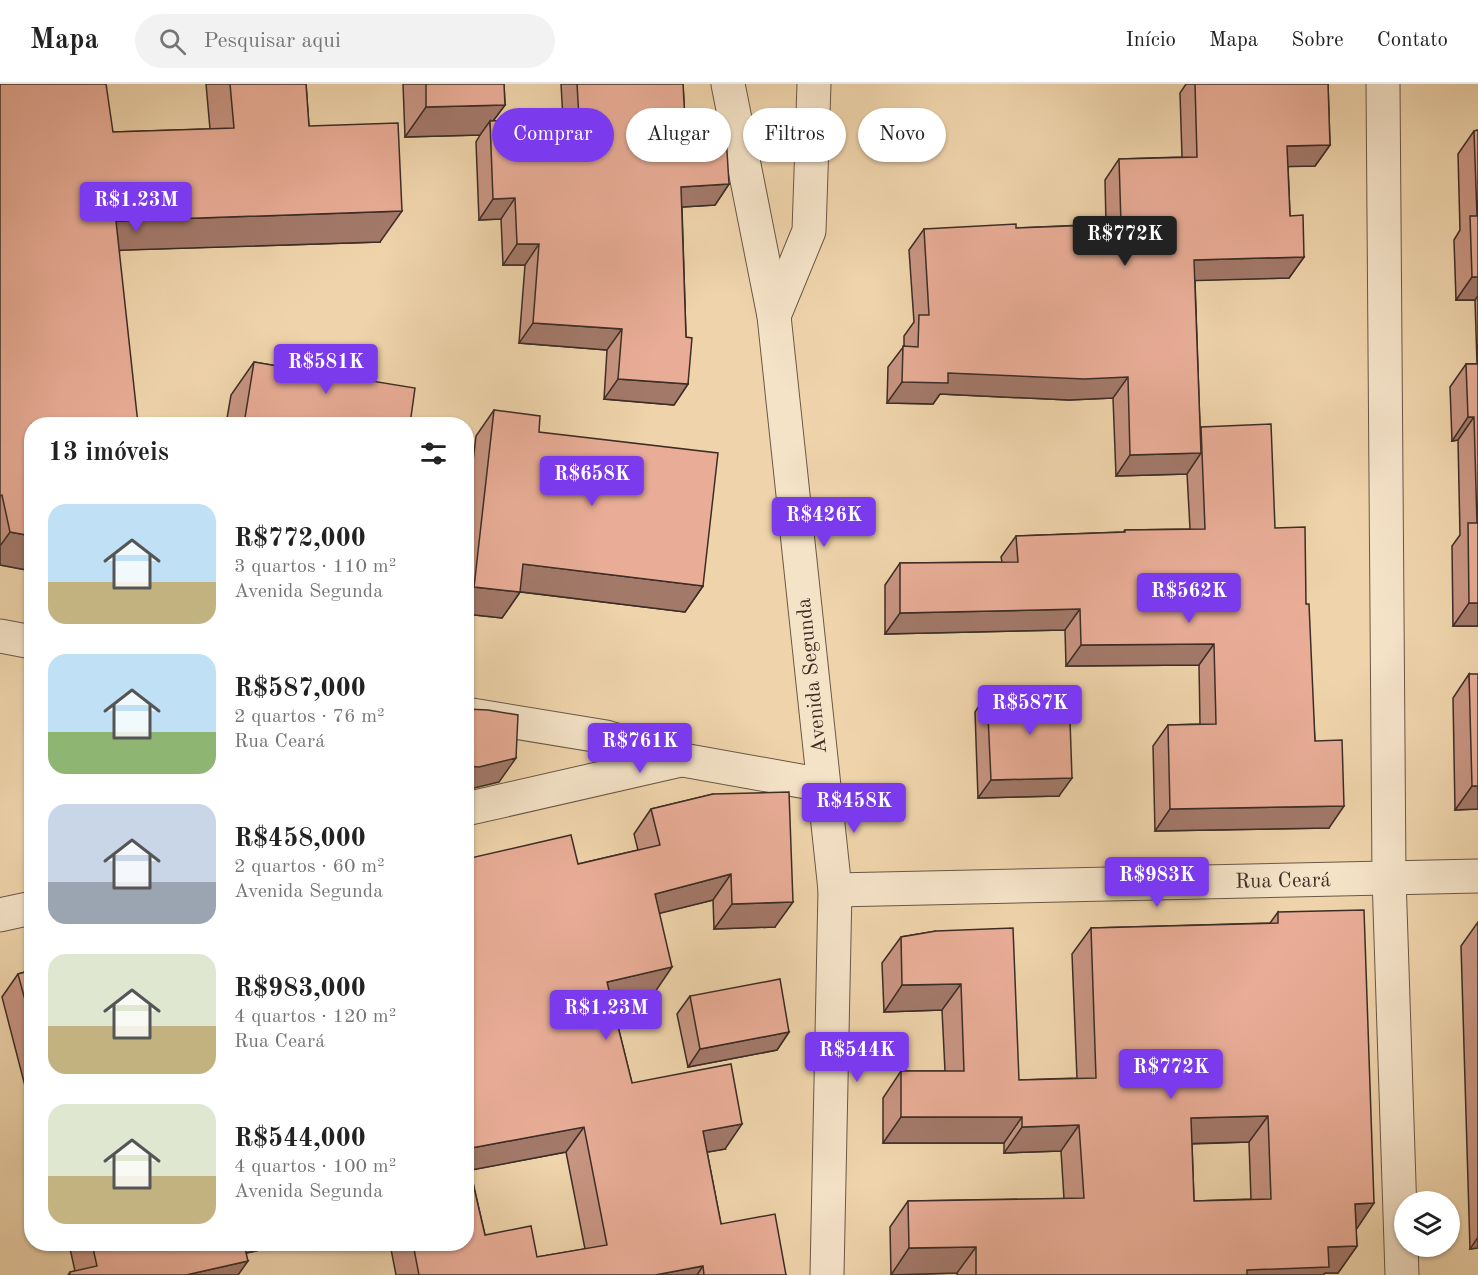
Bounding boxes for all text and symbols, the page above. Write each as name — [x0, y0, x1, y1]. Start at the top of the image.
search box — [135, 14, 555, 68]
icon: search — [156, 25, 189, 58]
text: Mapa — [30, 27, 99, 55]
text: Pesquisar aqui — [204, 30, 341, 52]
text: Início — [1125, 30, 1176, 51]
text: Mapa — [1209, 30, 1258, 51]
text: Sobre — [1291, 30, 1344, 51]
text: Contato — [1377, 30, 1448, 51]
chip: Comprar — [492, 108, 614, 162]
chip: Alugar — [626, 108, 731, 162]
chip: Filtros — [743, 108, 846, 162]
chip: Novo — [858, 108, 946, 162]
pin: R$1.23M — [81, 182, 191, 233]
text: R$1.23M — [94, 191, 178, 211]
pin: R$772K — [1076, 216, 1174, 267]
text: R$772K — [1087, 225, 1163, 245]
pin: R$581K — [277, 344, 375, 395]
text: R$581K — [288, 353, 364, 373]
icon: filters — [417, 437, 450, 470]
text: 13 imóveis — [48, 440, 169, 466]
pin: R$658K — [543, 456, 641, 507]
text: R$658K — [554, 465, 630, 485]
pin: R$426K — [775, 497, 873, 548]
text: R$426K — [786, 506, 862, 526]
text: R$772,000 — [234, 526, 366, 552]
icon: home — [96, 528, 168, 600]
text: 3 quartos · 110 m² — [234, 557, 396, 577]
pin: R$562K — [1140, 573, 1238, 624]
text: Avenida Segunda — [234, 582, 383, 602]
text: R$562K — [1151, 582, 1227, 602]
street label: Avenida Segunda — [794, 597, 831, 755]
text: R$587,000 — [234, 676, 366, 702]
icon: home — [96, 678, 168, 750]
pin: R$587K — [981, 685, 1079, 736]
text: R$587K — [992, 694, 1068, 714]
text: 2 quartos · 76 m² — [234, 707, 385, 727]
pin: R$761K — [591, 723, 689, 774]
text: Rua Ceará — [234, 732, 325, 752]
text: R$761K — [602, 732, 678, 752]
pin: R$458K — [805, 783, 903, 834]
text: R$458K — [816, 792, 892, 812]
text: R$458,000 — [234, 826, 366, 852]
icon: home — [96, 828, 168, 900]
text: 2 quartos · 60 m² — [234, 857, 385, 877]
pin: R$983K — [1108, 857, 1206, 908]
text: R$983K — [1119, 866, 1195, 886]
street label: Rua Ceará — [1235, 870, 1331, 893]
text: Avenida Segunda — [234, 882, 383, 902]
text: R$983,000 — [234, 976, 366, 1002]
icon: home — [96, 978, 168, 1050]
pin: R$1.23M — [551, 990, 661, 1041]
text: R$1.23M — [564, 999, 648, 1019]
text: 4 quartos · 120 m² — [234, 1007, 396, 1027]
text: Rua Ceará — [234, 1032, 325, 1052]
pin: R$544K — [808, 1032, 906, 1083]
text: R$544K — [819, 1041, 895, 1061]
pin: R$772K — [1122, 1049, 1220, 1100]
text: R$772K — [1133, 1058, 1209, 1078]
text: R$544,000 — [234, 1126, 366, 1152]
icon: home — [96, 1128, 168, 1200]
text: 4 quartos · 100 m² — [234, 1157, 396, 1177]
text: Avenida Segunda — [234, 1182, 383, 1202]
map controls — [1394, 1191, 1460, 1257]
button: layers — [1394, 1191, 1460, 1257]

